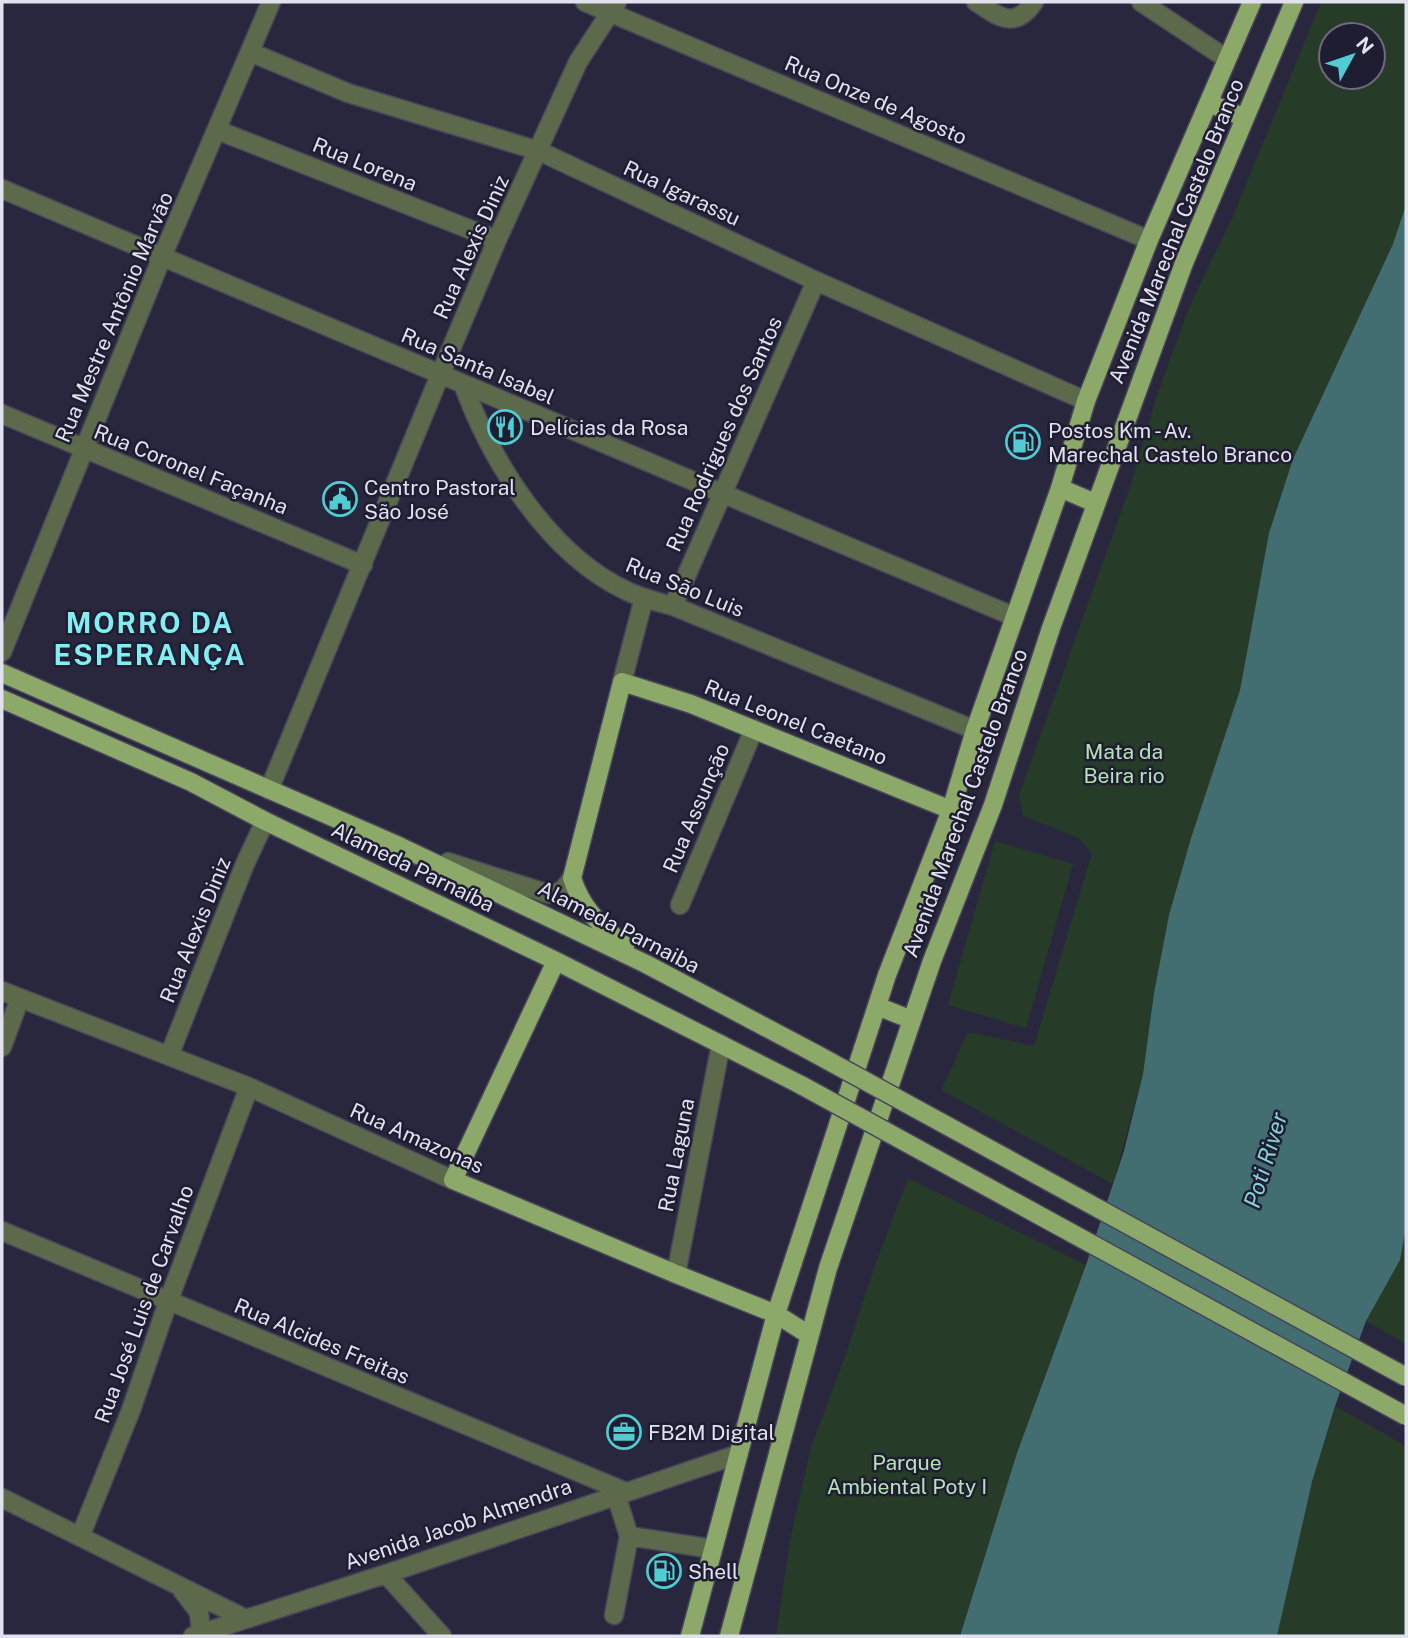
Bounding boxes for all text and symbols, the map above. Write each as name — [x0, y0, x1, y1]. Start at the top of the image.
north arrow — [1317, 21, 1387, 91]
text: N — [1352, 32, 1378, 58]
street label: Rua Onze de Agosto — [781, 50, 971, 150]
street label: Avenida Marechal Castelo Branco — [1103, 75, 1249, 387]
street label: Rua Lorena — [309, 132, 421, 196]
street label: Rua Igarassu — [620, 155, 744, 231]
street label: Rua Alexis Diniz — [428, 171, 514, 323]
street label: Rua Mestre Antônio Marvão — [50, 188, 178, 446]
street label: Rua Rodrigues dos Santos — [661, 313, 787, 555]
street label: Rua Santa Isabel — [398, 322, 558, 410]
restaurant icon: Delícias da Rosa — [486, 408, 524, 446]
place label: Delícias da Rosa — [530, 415, 688, 440]
place label: Postos Km - Av. Marechal Castelo Branco — [1048, 418, 1292, 467]
street label: Rua Coronel Façanha — [90, 419, 292, 519]
fuel station icon: Postos Km - Av. Marechal Castelo Branco — [1004, 423, 1042, 461]
place label: Centro Pastoral São José — [364, 475, 516, 524]
public building icon: Centro Pastoral São José — [321, 480, 359, 518]
street label: Rua São Luis — [622, 552, 748, 622]
district label: MORRO DA ESPERANÇA — [53, 606, 247, 671]
street label: Avenida Marechal Castelo Branco — [897, 645, 1033, 961]
street label: Rua Leonel Caetano — [701, 674, 891, 770]
park label: Mata da Beira rio — [1083, 739, 1165, 788]
street label: Rua Assunção — [658, 740, 734, 876]
street label: Alameda Parnaíba — [328, 817, 498, 917]
street label: Rua Alexis Diniz — [154, 854, 236, 1006]
street label: Alameda Parnaiba — [534, 875, 704, 979]
street label: Rua Laguna — [653, 1096, 699, 1214]
street label: Rua Amazonas — [346, 1097, 488, 1179]
water label: Poti River — [1238, 1109, 1292, 1211]
street label: Rua José Luis de Carvalho — [89, 1182, 199, 1426]
street label: Rua Alcides Freitas — [231, 1293, 413, 1389]
office icon: FB2M Digital — [605, 1413, 643, 1451]
place label: FB2M Digital — [648, 1420, 775, 1445]
park label: Parque Ambiental Poty I — [827, 1450, 987, 1499]
street label: Avenida Jacob Almendra — [341, 1473, 575, 1575]
fuel station icon: Shell — [645, 1552, 683, 1590]
place label: Shell — [688, 1559, 738, 1584]

